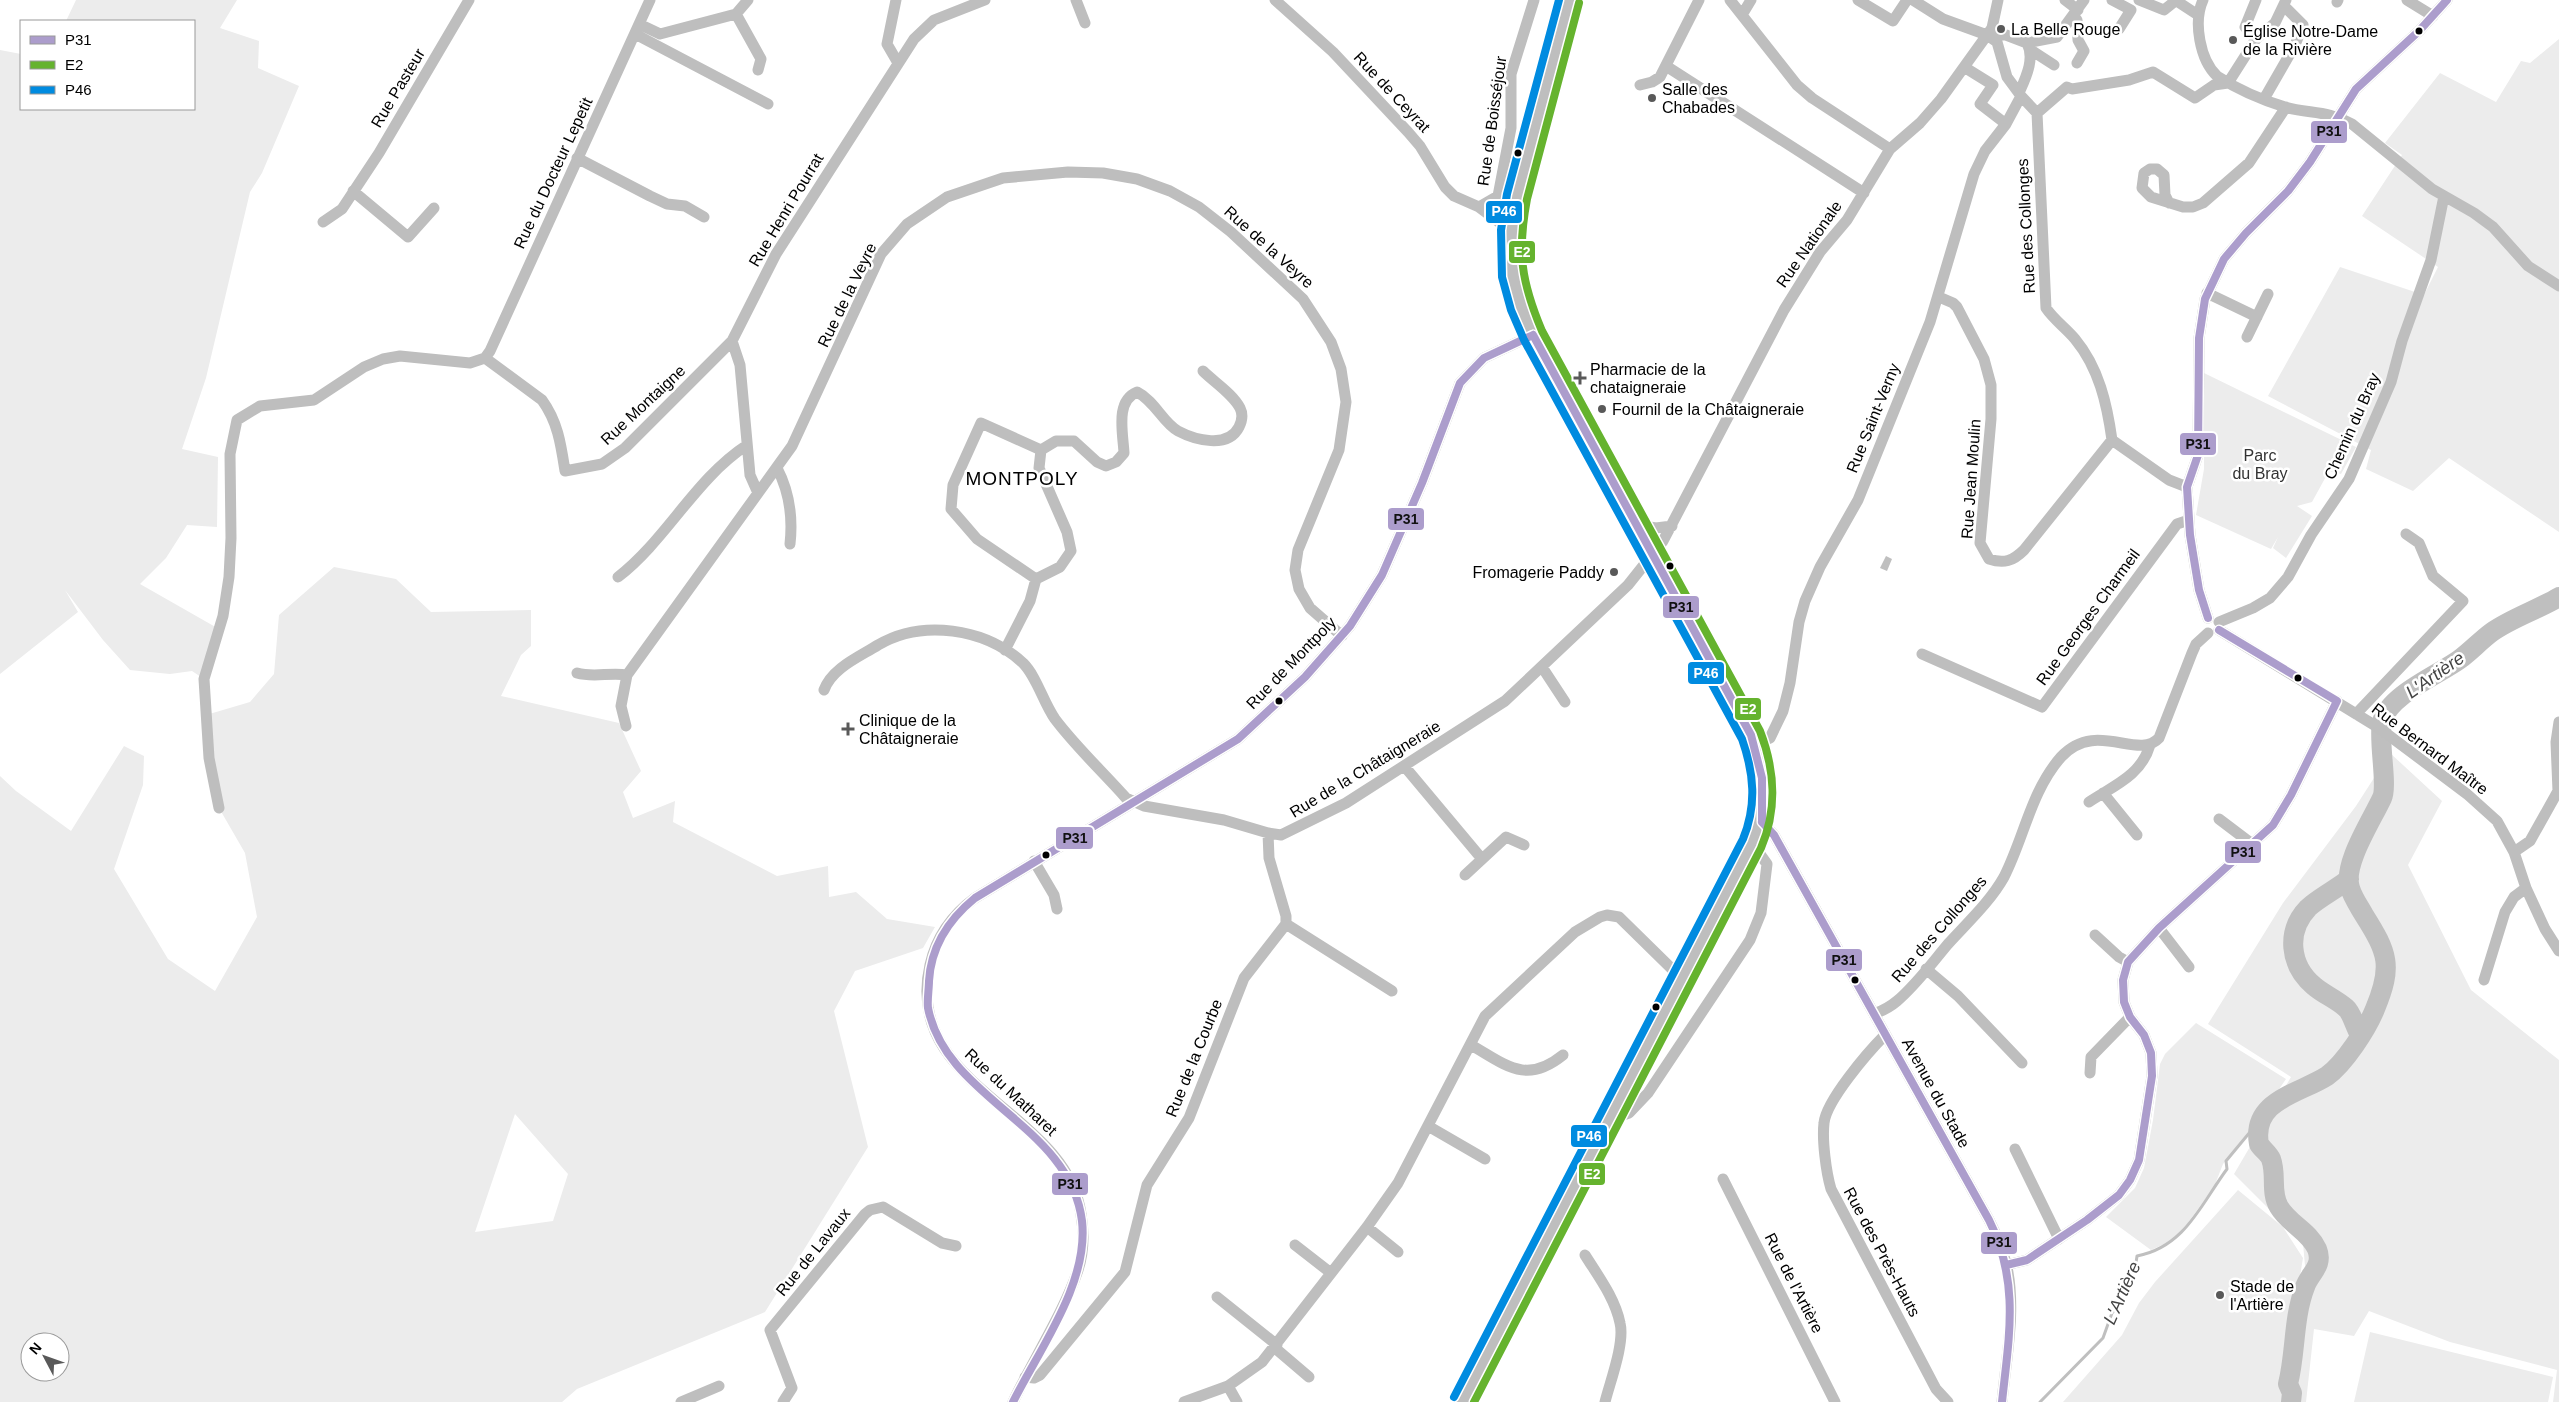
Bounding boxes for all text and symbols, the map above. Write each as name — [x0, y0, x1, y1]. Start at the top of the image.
legend — [20, 20, 195, 110]
place label: La Belle Rouge — [2011, 21, 2121, 38]
place label: Église Notre-Dame de la Rivière — [2243, 22, 2378, 58]
marker: La Belle Rouge — [1995, 23, 2007, 35]
unlabelled marker — [2414, 26, 2424, 36]
text: P31 — [65, 31, 92, 48]
marker: Église Notre-Dame de la Rivière — [2227, 34, 2239, 46]
street label: Rue Pasteur — [368, 45, 429, 130]
street label: Rue de Ceyrat — [1351, 48, 1434, 136]
street label: Rue de Boisséjour — [1474, 54, 1510, 187]
text: E2 — [65, 56, 83, 73]
text: P46 — [65, 81, 92, 98]
place label: Salle des Chabades — [1662, 81, 1735, 116]
marker: Salle des Chabades — [1646, 92, 1658, 104]
street label: Rue du Docteur Lepetit — [511, 94, 596, 251]
line badge: P31 — [2310, 120, 2348, 144]
text: P31 — [2317, 123, 2342, 139]
unlabelled marker — [1513, 148, 1523, 158]
street label: Rue Henri Pourrat — [746, 150, 827, 270]
street label: Rue des Collonges — [2014, 158, 2038, 294]
street label: Rue Nationale — [1773, 198, 1845, 290]
line badge: P46 — [1485, 200, 1523, 224]
street label: Rue de la Veyre — [1221, 203, 1317, 291]
text: P46 — [1492, 203, 1517, 219]
street label: Rue de la Veyre — [814, 240, 880, 350]
line badge: E2 — [1508, 240, 1536, 264]
text: E2 — [1513, 244, 1531, 260]
place label: Pharmacie de la chataigneraie — [1590, 361, 1706, 396]
street label: Rue Saint-Verny — [1843, 361, 1903, 475]
street label: Rue Montaigne — [598, 362, 689, 448]
street label: Chemin du Bray — [2321, 370, 2383, 482]
marker: Pharmacie de la chataigneraie — [1574, 372, 1586, 384]
place label: Fournil de la Châtaigneraie — [1612, 401, 1804, 418]
marker: Fournil de la Châtaigneraie — [1596, 403, 1608, 415]
street label: Rue Jean Moulin — [1958, 419, 1984, 539]
line badge: P31 — [2179, 432, 2217, 456]
text: P31 — [2186, 436, 2211, 452]
park label: Parc du Bray — [2232, 447, 2288, 482]
district label: MONTPOLY — [965, 468, 1079, 489]
line badge: P31 — [1387, 507, 1425, 531]
text: P31 — [1394, 511, 1419, 527]
street label: Rue Georges Charmeil — [2033, 546, 2143, 688]
unlabelled marker — [1665, 561, 1675, 571]
place label: Fromagerie Paddy — [1472, 564, 1604, 581]
marker: Fromagerie Paddy — [1608, 566, 1620, 578]
line badge: P31 — [1662, 595, 1700, 619]
text: P31 — [1669, 599, 1694, 615]
street label: Rue de Montpoly — [1243, 614, 1339, 712]
water label: L'Artière — [2402, 648, 2468, 702]
line badge: P46 — [1687, 661, 1725, 685]
text: P46 — [1694, 665, 1719, 681]
unlabelled marker — [2293, 673, 2303, 683]
unlabelled marker — [1274, 696, 1284, 706]
line badge: E2 — [1734, 697, 1762, 721]
street label: Rue Bernard Maître — [2369, 700, 2491, 798]
text: E2 — [1739, 701, 1757, 717]
place label: Clinique de la Châtaigneraie — [859, 712, 959, 747]
street label: Rue de la Châtaigneraie — [1287, 717, 1443, 821]
marker: Clinique de la Châtaigneraie — [841, 722, 855, 736]
line badge: P31 — [1055, 826, 1094, 850]
text: P31 — [1063, 830, 1088, 846]
line badge: P31 — [2224, 840, 2262, 864]
text: P31 — [2231, 844, 2256, 860]
unlabelled marker — [1041, 850, 1051, 860]
street label: Rue des Collonges — [1888, 872, 1990, 986]
line badge: P31 — [1825, 948, 1863, 972]
text: P31 — [1832, 952, 1857, 968]
unlabelled marker — [1850, 975, 1860, 985]
street label: Rue de la Courbe — [1163, 997, 1225, 1119]
unlabelled marker — [1651, 1002, 1661, 1012]
street label: Avenue du Stade — [1899, 1035, 1973, 1151]
street label: Rue du Matharet — [962, 1045, 1061, 1139]
line badge: P46 — [1570, 1124, 1608, 1148]
text: P46 — [1577, 1128, 1602, 1144]
line badge: E2 — [1578, 1162, 1606, 1186]
text: E2 — [1583, 1166, 1601, 1182]
line badge: P31 — [1051, 1172, 1089, 1196]
text: P31 — [1058, 1176, 1083, 1192]
street label: Rue des Près-Hauts — [1841, 1184, 1923, 1320]
street label: Rue de Lavaux — [773, 1205, 853, 1299]
street label: Rue de l'Artière — [1762, 1230, 1827, 1336]
line badge: P31 — [1980, 1231, 2018, 1255]
text: P31 — [1987, 1234, 2012, 1250]
water label: L'Artière — [2099, 1259, 2145, 1327]
place label: Stade de l'Artière — [2230, 1278, 2294, 1313]
marker: Stade de l'Artière — [2214, 1289, 2226, 1301]
north arrow — [20, 1332, 70, 1382]
text: N — [26, 1339, 45, 1358]

